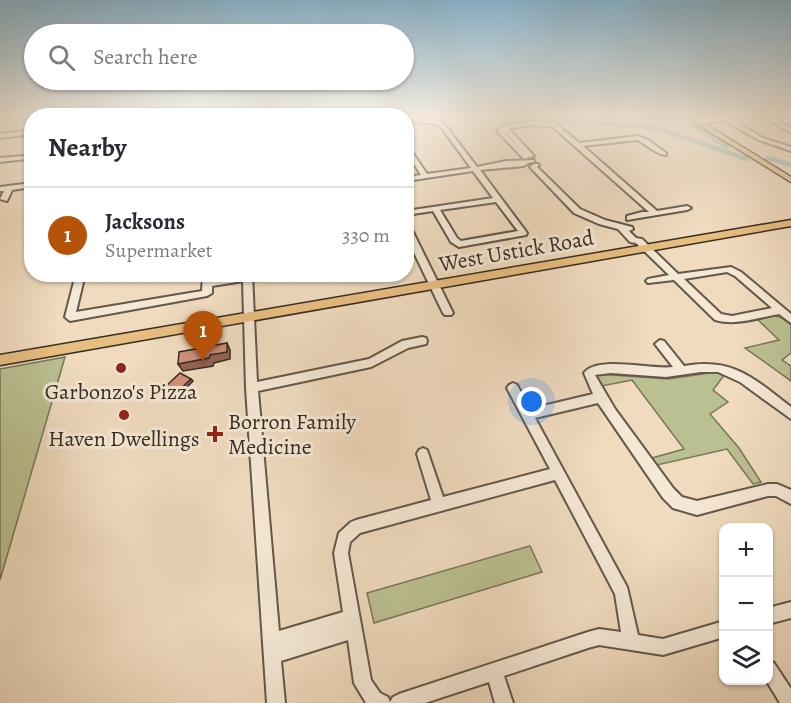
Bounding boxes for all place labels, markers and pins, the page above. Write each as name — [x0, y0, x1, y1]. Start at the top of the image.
pin: 1 — [184, 312, 222, 361]
marker: Garbonzo's Pizza — [114, 361, 128, 375]
place label: Garbonzo's Pizza — [45, 377, 198, 407]
place label: Borron Family Medicine — [228, 407, 356, 462]
marker: Haven Dwellings — [117, 408, 131, 422]
place label: Haven Dwellings — [48, 424, 200, 454]
marker: Borron Family Medicine — [206, 425, 224, 443]

